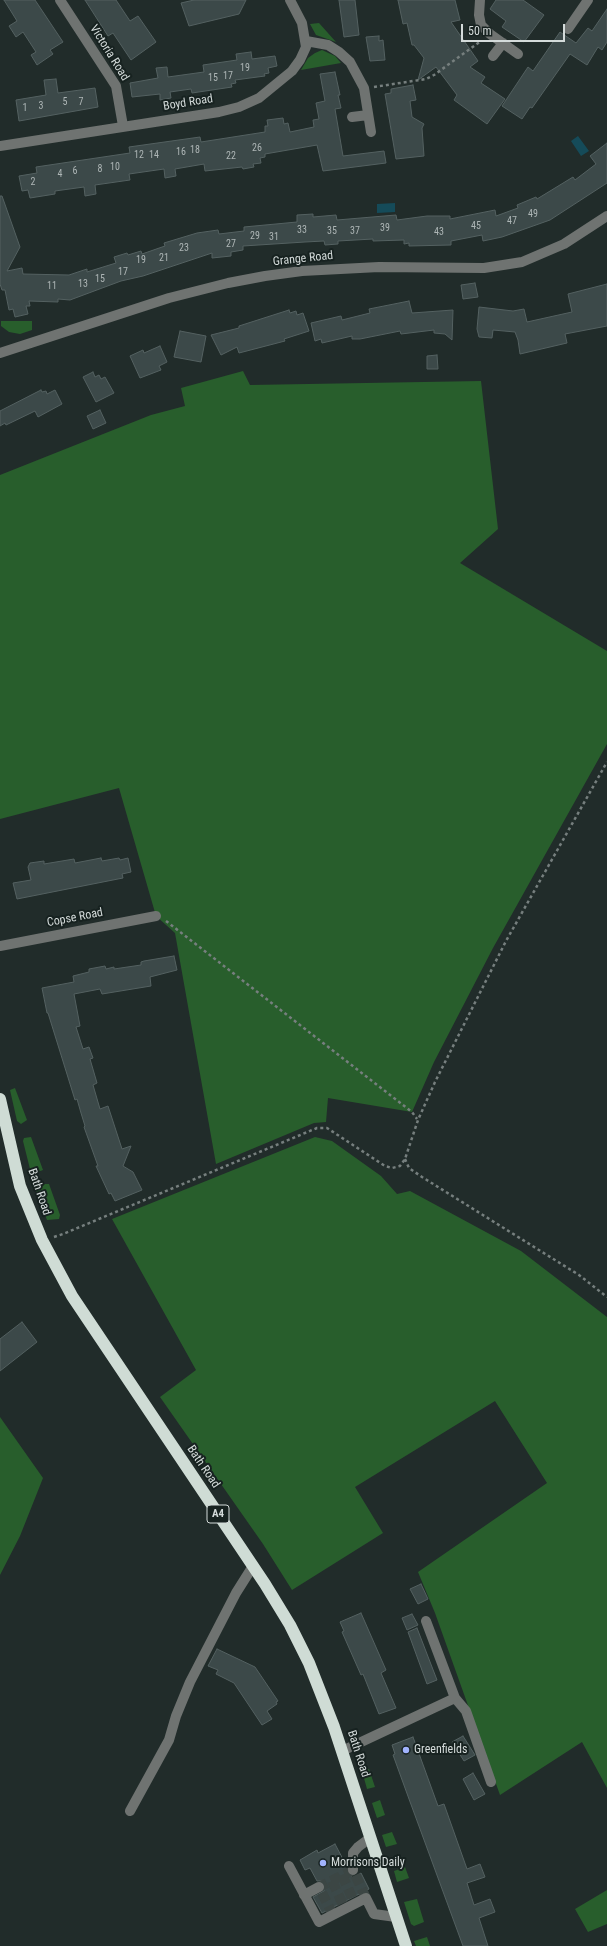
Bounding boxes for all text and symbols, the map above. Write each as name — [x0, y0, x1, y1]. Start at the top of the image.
scale bar — [463, 16, 567, 42]
street label: Victoria Road — [86, 22, 132, 84]
text: 50 m — [468, 24, 492, 38]
house number: 19 — [240, 62, 250, 74]
house number: 17 — [223, 70, 233, 82]
house number: 15 — [208, 72, 218, 84]
street label: Boyd Road — [162, 92, 214, 114]
house number: 5 — [63, 96, 67, 108]
house number: 7 — [79, 96, 83, 108]
house number: 3 — [39, 100, 43, 112]
house number: 1 — [23, 102, 27, 114]
house number: 26 — [252, 142, 262, 154]
house number: 18 — [190, 144, 200, 156]
house number: 16 — [176, 146, 186, 158]
house number: 12 — [134, 149, 144, 161]
house number: 14 — [149, 149, 159, 161]
house number: 22 — [226, 150, 236, 162]
house number: 10 — [110, 161, 120, 173]
house number: 8 — [98, 163, 102, 175]
house number: 6 — [73, 165, 77, 177]
house number: 4 — [58, 168, 62, 180]
house number: 2 — [31, 176, 35, 188]
house number: 49 — [528, 208, 538, 220]
house number: 47 — [507, 215, 517, 227]
house number: 45 — [471, 220, 481, 232]
house number: 39 — [380, 222, 390, 234]
house number: 33 — [297, 224, 307, 236]
house number: 35 — [327, 225, 337, 237]
house number: 37 — [350, 225, 360, 237]
house number: 43 — [434, 226, 444, 238]
house number: 29 — [250, 230, 260, 242]
house number: 31 — [269, 231, 279, 243]
house number: 27 — [226, 238, 236, 250]
house number: 23 — [179, 242, 189, 254]
street label: Grange Road — [272, 249, 334, 269]
house number: 21 — [159, 252, 169, 264]
house number: 19 — [136, 254, 146, 266]
house number: 17 — [118, 266, 128, 278]
house number: 15 — [95, 273, 105, 285]
house number: 13 — [78, 278, 88, 290]
house number: 11 — [47, 280, 57, 292]
street label: Copse Road — [46, 906, 104, 930]
street label: Bath Road — [24, 1167, 54, 1217]
street label: Bath Road — [183, 1443, 223, 1491]
road number: A4 — [207, 1505, 229, 1523]
street label: Bath Road — [344, 1729, 372, 1779]
place label: Greenfields — [414, 1743, 467, 1757]
marker: Greenfields — [401, 1745, 411, 1755]
place label: Morrisons Daily — [331, 1856, 405, 1870]
marker: Morrisons Daily — [318, 1858, 328, 1868]

